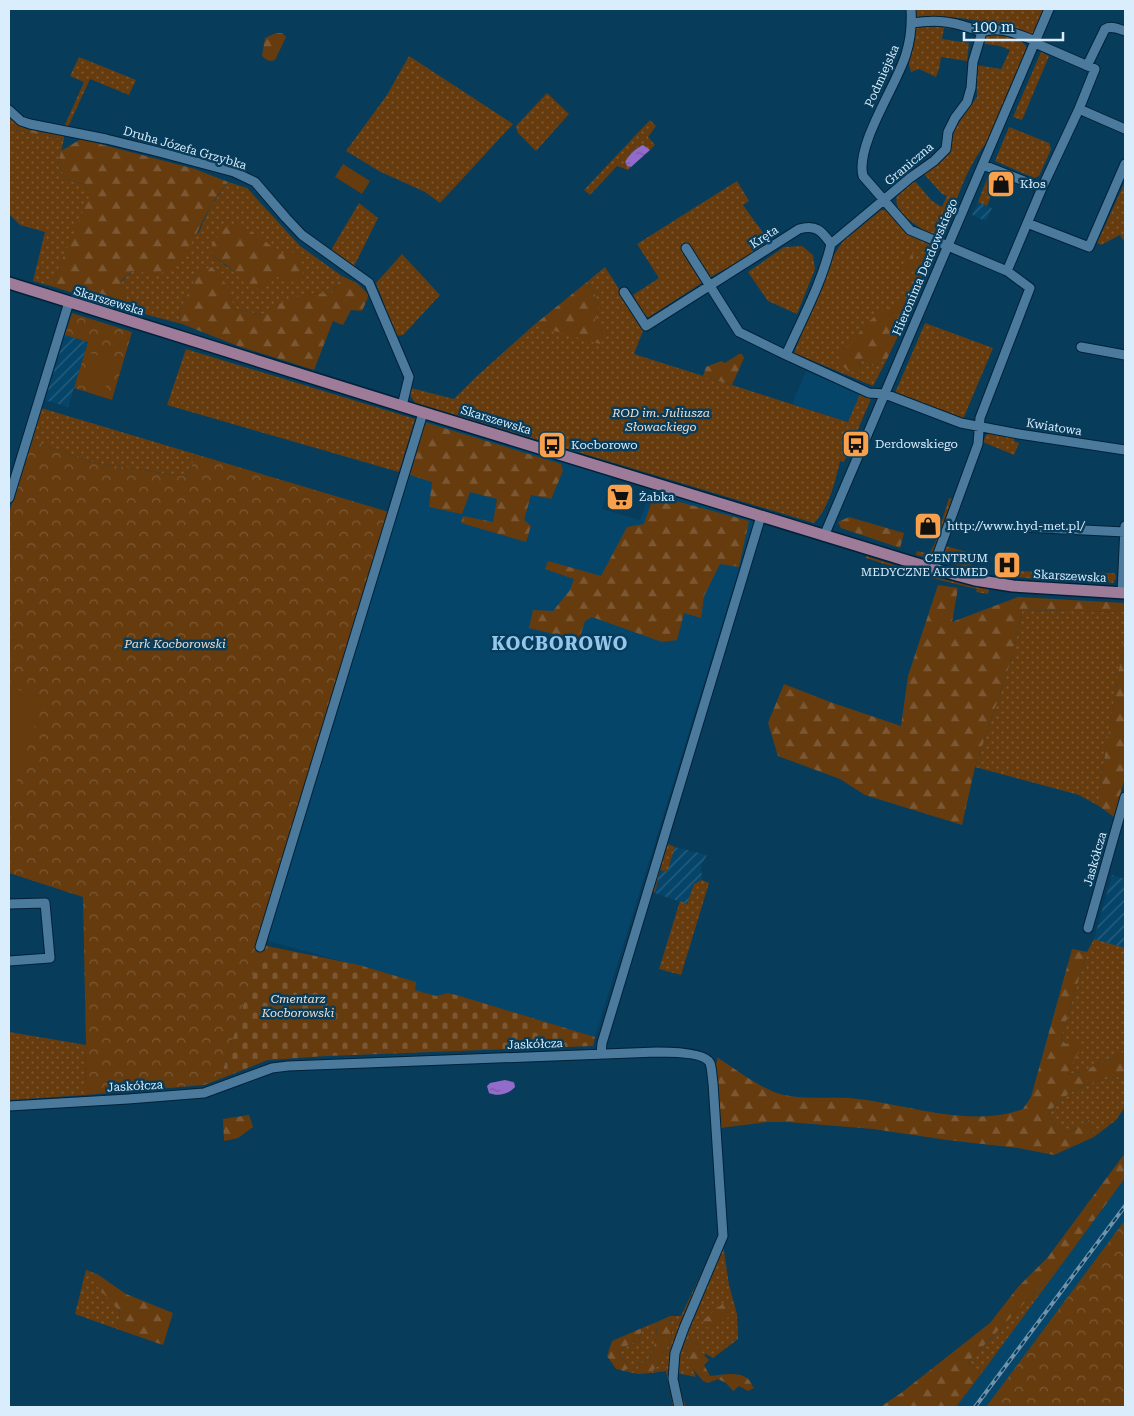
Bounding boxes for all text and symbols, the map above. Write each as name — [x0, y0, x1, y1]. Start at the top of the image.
scale bar — [964, 10, 1063, 42]
text: 100 m — [972, 18, 1015, 36]
street label: Podmiejska — [862, 42, 902, 109]
street label: Druha Józefa Grzybka — [122, 124, 249, 172]
street label: Graniczna — [882, 139, 936, 188]
shop icon: Kłos — [986, 169, 1016, 199]
place label: Kłos — [1020, 177, 1046, 191]
street label: Hieronima Derdowskiego — [890, 196, 960, 338]
street label: Kręta — [747, 222, 781, 251]
street label: Skarszewska — [72, 284, 146, 319]
street label: Skarszewska — [459, 403, 533, 438]
park label: ROD im. Juliusza Słowackiego — [611, 406, 710, 434]
street label: Kwiatowa — [1025, 416, 1083, 438]
bus stop icon: Derdowskiego — [841, 429, 871, 459]
bus stop icon: Kocborowo — [537, 430, 567, 460]
place label: Derdowskiego — [875, 437, 958, 451]
place label: Kocborowo — [571, 438, 638, 452]
supermarket icon: Żabka — [605, 482, 635, 512]
place label: Żabka — [639, 490, 675, 504]
shop icon: http://www.hyd-met.pl/ — [913, 511, 943, 541]
place label: http://www.hyd-met.pl/ — [947, 519, 1086, 533]
hospital icon: CENTRUM MEDYCZNE AKUMED — [992, 550, 1022, 580]
place label: CENTRUM MEDYCZNE AKUMED — [861, 551, 988, 579]
street label: Skarszewska — [1033, 567, 1107, 585]
district label: KOCBOROWO — [492, 633, 628, 654]
park label: Park Kocborowski — [123, 637, 226, 651]
street label: Jaskółcza — [1081, 830, 1110, 888]
park label: Cmentarz Kocborowski — [261, 992, 334, 1020]
street label: Jaskółcza — [507, 1036, 564, 1052]
street label: Jaskółcza — [107, 1078, 164, 1094]

